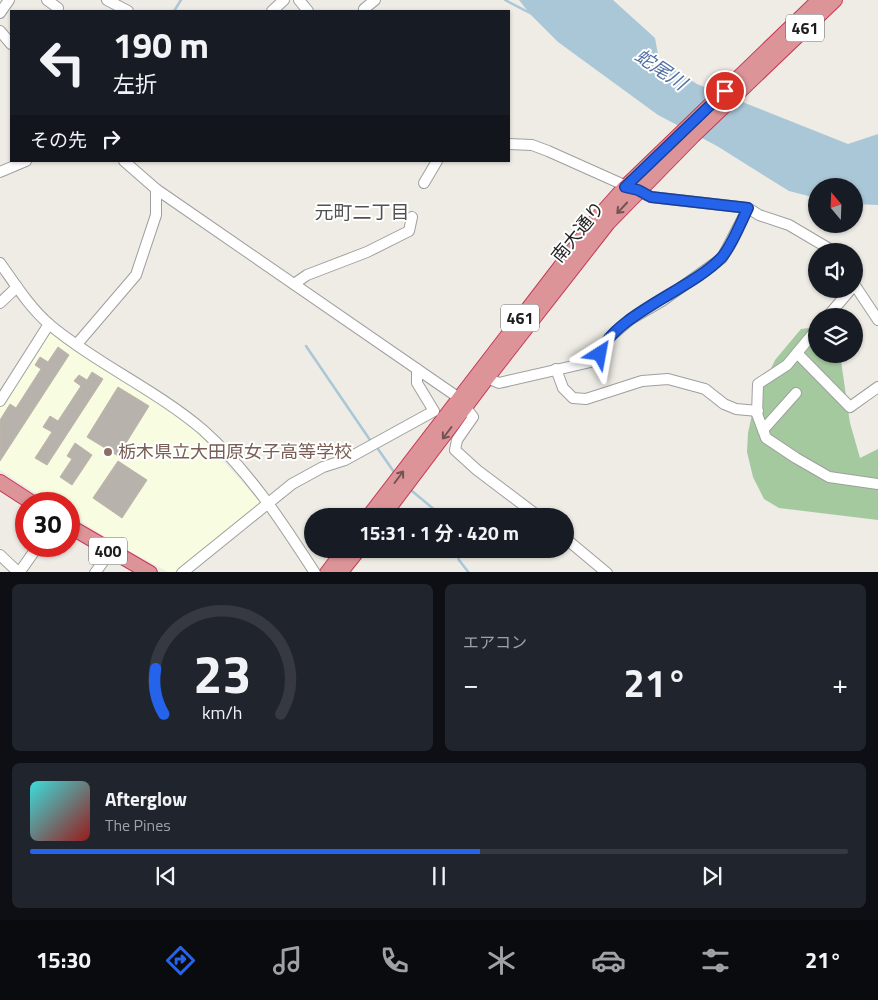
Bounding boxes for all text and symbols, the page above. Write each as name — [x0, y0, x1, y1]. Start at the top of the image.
road number: 461 — [786, 14, 824, 42]
text: 190 m — [113, 18, 209, 72]
icon: left — [30, 30, 95, 95]
water label: 蛇尾川 — [630, 41, 695, 98]
text: 左折 — [113, 67, 157, 101]
pin — [704, 70, 746, 112]
icon: arrive — [711, 77, 739, 105]
text: その先 — [30, 125, 87, 154]
icon: right — [97, 125, 125, 153]
north arrow — [808, 178, 862, 232]
map controls — [808, 178, 863, 363]
street label: 南大通り — [544, 195, 611, 268]
district label: 元町二丁目 — [314, 197, 410, 226]
one-way arrow — [616, 202, 628, 215]
button: sound — [808, 243, 863, 298]
road number: 461 — [501, 304, 539, 332]
button: layers — [808, 308, 863, 363]
position arrow — [573, 327, 625, 379]
one-way arrow — [442, 426, 452, 440]
place label: 栃木県立大田原女子高等学校 — [118, 438, 352, 465]
marker: 栃木県立大田原女子高等学校 — [102, 446, 114, 458]
one-way arrow — [394, 470, 404, 484]
speed limit sign: 30 — [15, 492, 80, 557]
text: 15:31 · 1 分 · 420 m — [359, 518, 519, 547]
road number: 400 — [89, 538, 127, 564]
text: エアコン — [463, 630, 527, 654]
text: 23 — [193, 634, 252, 713]
text: 21° — [624, 654, 687, 712]
text: − — [463, 662, 479, 705]
text: + — [832, 662, 848, 705]
text: km/h — [202, 699, 243, 726]
text: Afterglow — [105, 784, 187, 813]
text: The Pines — [105, 813, 171, 837]
icon: previous — [152, 862, 180, 890]
icon: pause — [425, 862, 453, 890]
icon: next — [698, 862, 726, 890]
text: 15:30 — [36, 943, 91, 977]
icon: directions — [163, 943, 198, 978]
icon: music — [270, 943, 305, 978]
icon: phone — [377, 943, 412, 978]
icon: climate — [484, 943, 519, 978]
icon: car — [591, 943, 626, 978]
icon: filters — [698, 943, 733, 978]
text: 21° — [805, 943, 842, 977]

